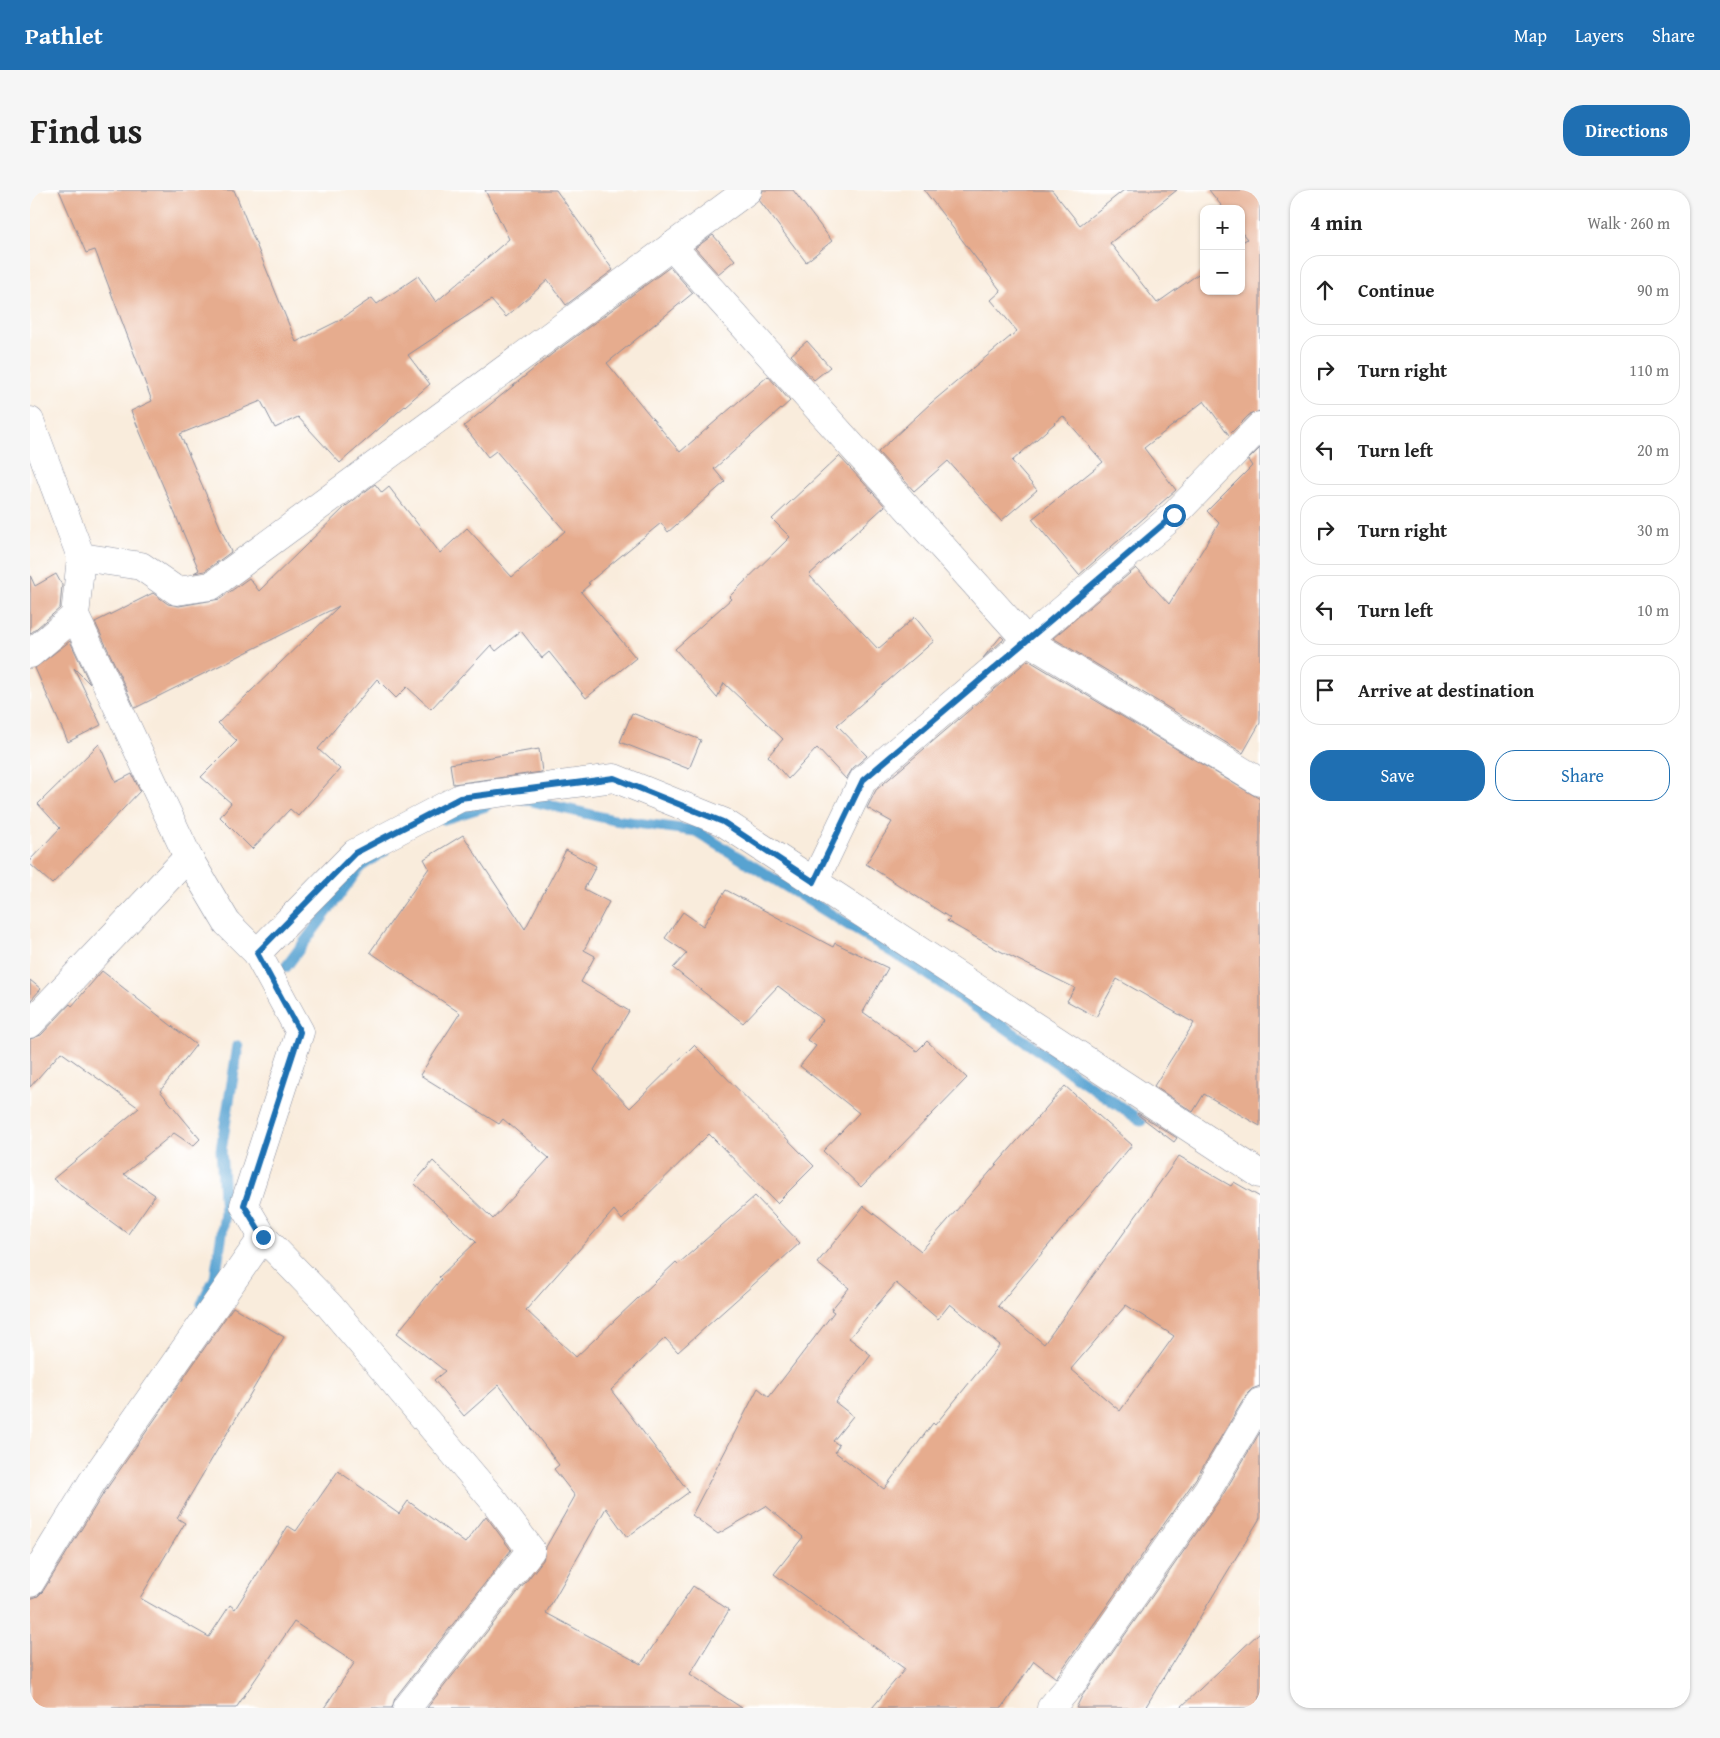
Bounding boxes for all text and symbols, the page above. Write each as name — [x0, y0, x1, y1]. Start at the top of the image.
text: Pathlet — [25, 18, 103, 53]
text: Map — [1514, 22, 1547, 49]
text: Layers — [1575, 22, 1624, 49]
text: Share — [1652, 22, 1695, 49]
text: Find us — [30, 105, 143, 156]
button: Directions — [1563, 105, 1690, 156]
map controls — [1200, 205, 1245, 295]
button: + — [1200, 205, 1245, 250]
text: 4 min — [1310, 207, 1362, 238]
text: Walk · 260 m — [1587, 211, 1670, 235]
button: − — [1200, 250, 1245, 295]
icon: ahead — [1311, 276, 1339, 304]
text: Continue — [1358, 276, 1435, 304]
text: 90 m — [1637, 278, 1669, 302]
icon: right — [1311, 356, 1339, 384]
text: Turn right — [1358, 356, 1447, 384]
text: 110 m — [1629, 358, 1669, 382]
icon: left — [1311, 436, 1339, 464]
text: Turn left — [1358, 436, 1433, 464]
text: 20 m — [1637, 438, 1669, 462]
route start — [1163, 504, 1186, 527]
icon: right — [1311, 516, 1339, 544]
text: Turn right — [1358, 516, 1447, 544]
text: 30 m — [1637, 518, 1669, 542]
icon: left — [1311, 596, 1339, 624]
text: Turn left — [1358, 596, 1433, 624]
text: 10 m — [1637, 598, 1669, 622]
icon: arrive — [1311, 676, 1339, 704]
text: Arrive at destination — [1358, 676, 1534, 704]
button: Save — [1310, 750, 1485, 801]
button: Share — [1495, 750, 1670, 801]
route end — [252, 1226, 275, 1249]

